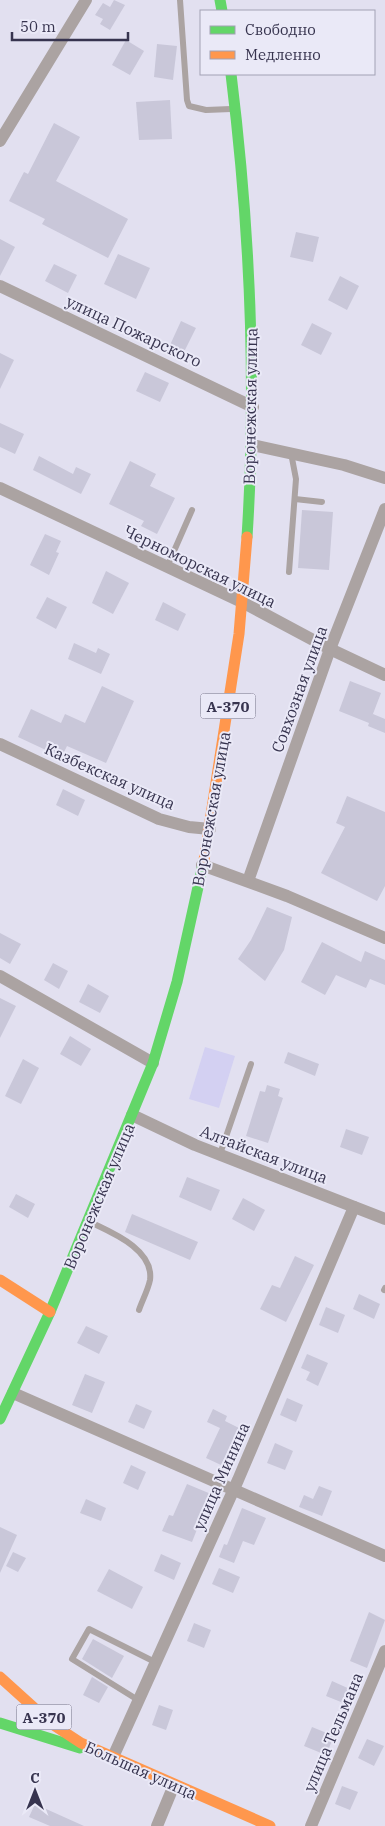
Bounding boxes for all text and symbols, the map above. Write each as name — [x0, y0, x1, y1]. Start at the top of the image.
scale bar — [12, 10, 129, 42]
legend — [200, 10, 375, 75]
text: 50 m — [20, 17, 56, 36]
text: Свободно — [245, 20, 316, 39]
text: Медленно — [245, 45, 321, 64]
street label: улица Пожарского — [63, 291, 205, 371]
street label: Воронежская улица — [239, 327, 261, 485]
street label: Черноморская улица — [121, 520, 280, 612]
street label: Совхозная улица — [267, 623, 331, 755]
road number: А-370 — [200, 694, 256, 718]
street label: Воронежская улица — [188, 730, 235, 888]
street label: Казбекская улица — [42, 738, 179, 814]
street label: Воронежская улица — [59, 1120, 139, 1272]
street label: Алтайская улица — [197, 1120, 331, 1188]
street label: улица Минина — [188, 1419, 254, 1533]
street label: улица Тельмана — [299, 1669, 367, 1795]
road number: А-370 — [17, 1704, 72, 1730]
street label: Большая улица — [82, 1736, 200, 1804]
north arrow — [10, 1766, 60, 1816]
text: С — [30, 1769, 40, 1787]

